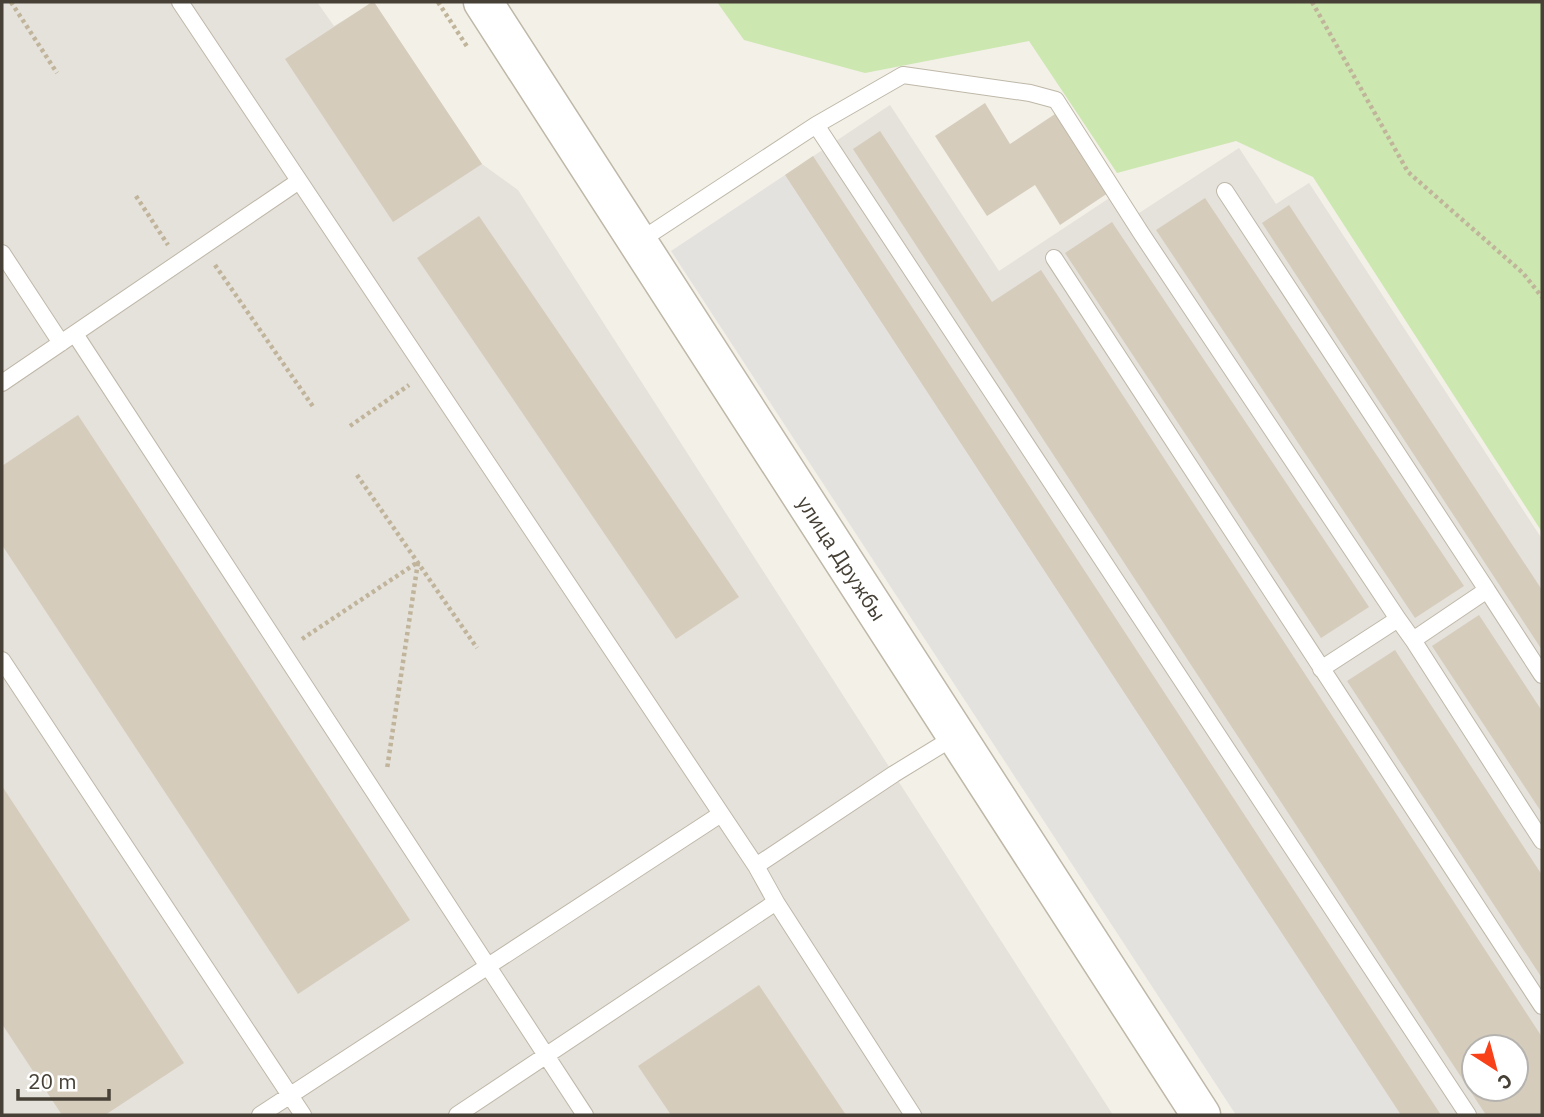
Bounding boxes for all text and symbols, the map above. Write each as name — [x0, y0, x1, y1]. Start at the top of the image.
street label: улица Дружбы — [791, 490, 893, 626]
north arrow — [1460, 1033, 1530, 1103]
scale bar — [18, 1058, 108, 1102]
text: 20 m — [28, 1067, 77, 1095]
text: С — [1493, 1068, 1517, 1095]

